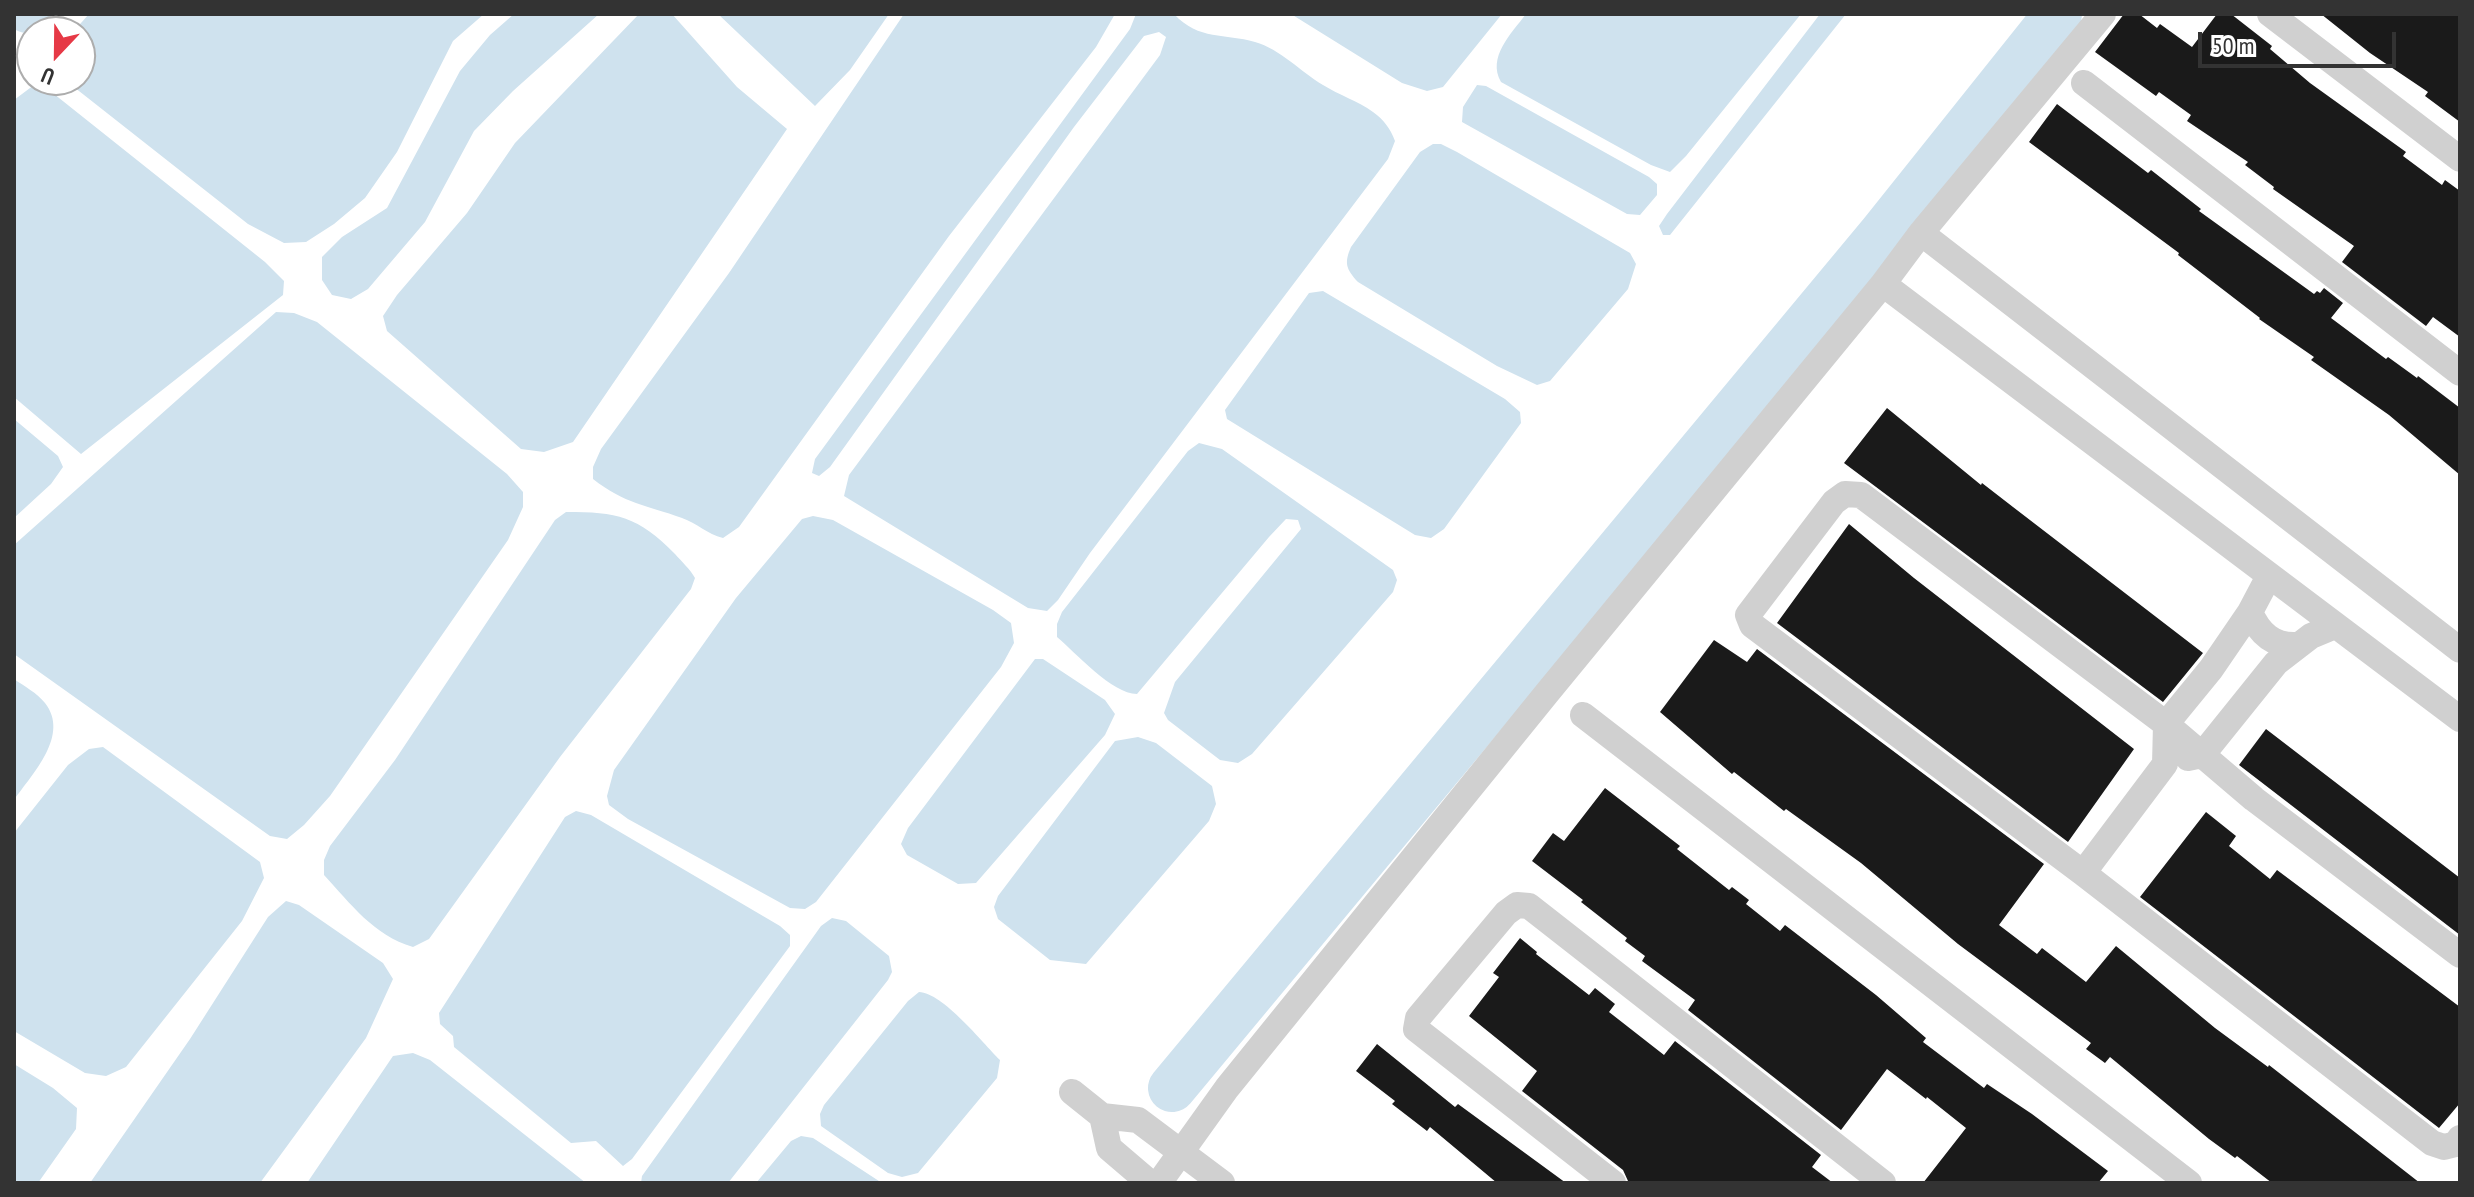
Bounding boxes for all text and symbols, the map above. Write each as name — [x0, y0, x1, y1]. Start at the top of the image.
north arrow — [16, 16, 96, 96]
scale bar — [2202, 16, 2400, 66]
text: 50 m — [2212, 30, 2254, 61]
text: U — [37, 61, 58, 92]

